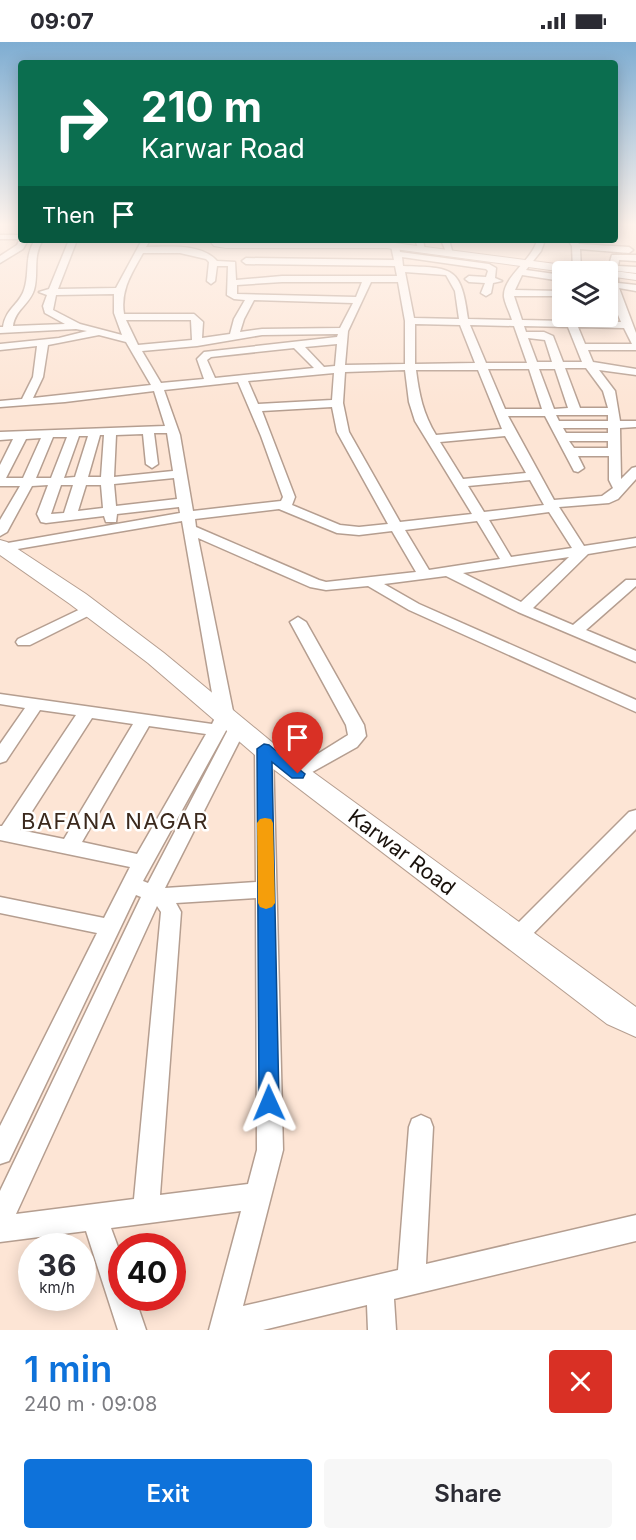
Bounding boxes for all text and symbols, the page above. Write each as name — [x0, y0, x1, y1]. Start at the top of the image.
text: 09:07 — [30, 8, 94, 34]
text: 210 m — [141, 81, 262, 132]
icon: right — [42, 84, 120, 162]
text: Karwar Road — [141, 132, 305, 165]
icon: arrive — [107, 198, 140, 231]
text: Then — [42, 202, 95, 228]
map controls — [552, 261, 618, 327]
button: layers — [552, 261, 618, 327]
pin — [272, 712, 323, 774]
icon: arrive — [281, 721, 314, 754]
street label: Karwar Road — [344, 804, 460, 900]
district label: BAFANA NAGAR — [21, 808, 209, 834]
position arrow — [237, 1071, 301, 1135]
speed limit sign: 40 — [108, 1233, 186, 1311]
text: 36 — [38, 1247, 76, 1283]
text: km/h — [39, 1278, 75, 1297]
text: 1 min — [24, 1347, 112, 1391]
button: close — [549, 1350, 612, 1413]
text: 240 m · 09:08 — [24, 1392, 157, 1416]
button: Exit — [24, 1459, 312, 1528]
button: Share — [324, 1459, 612, 1528]

